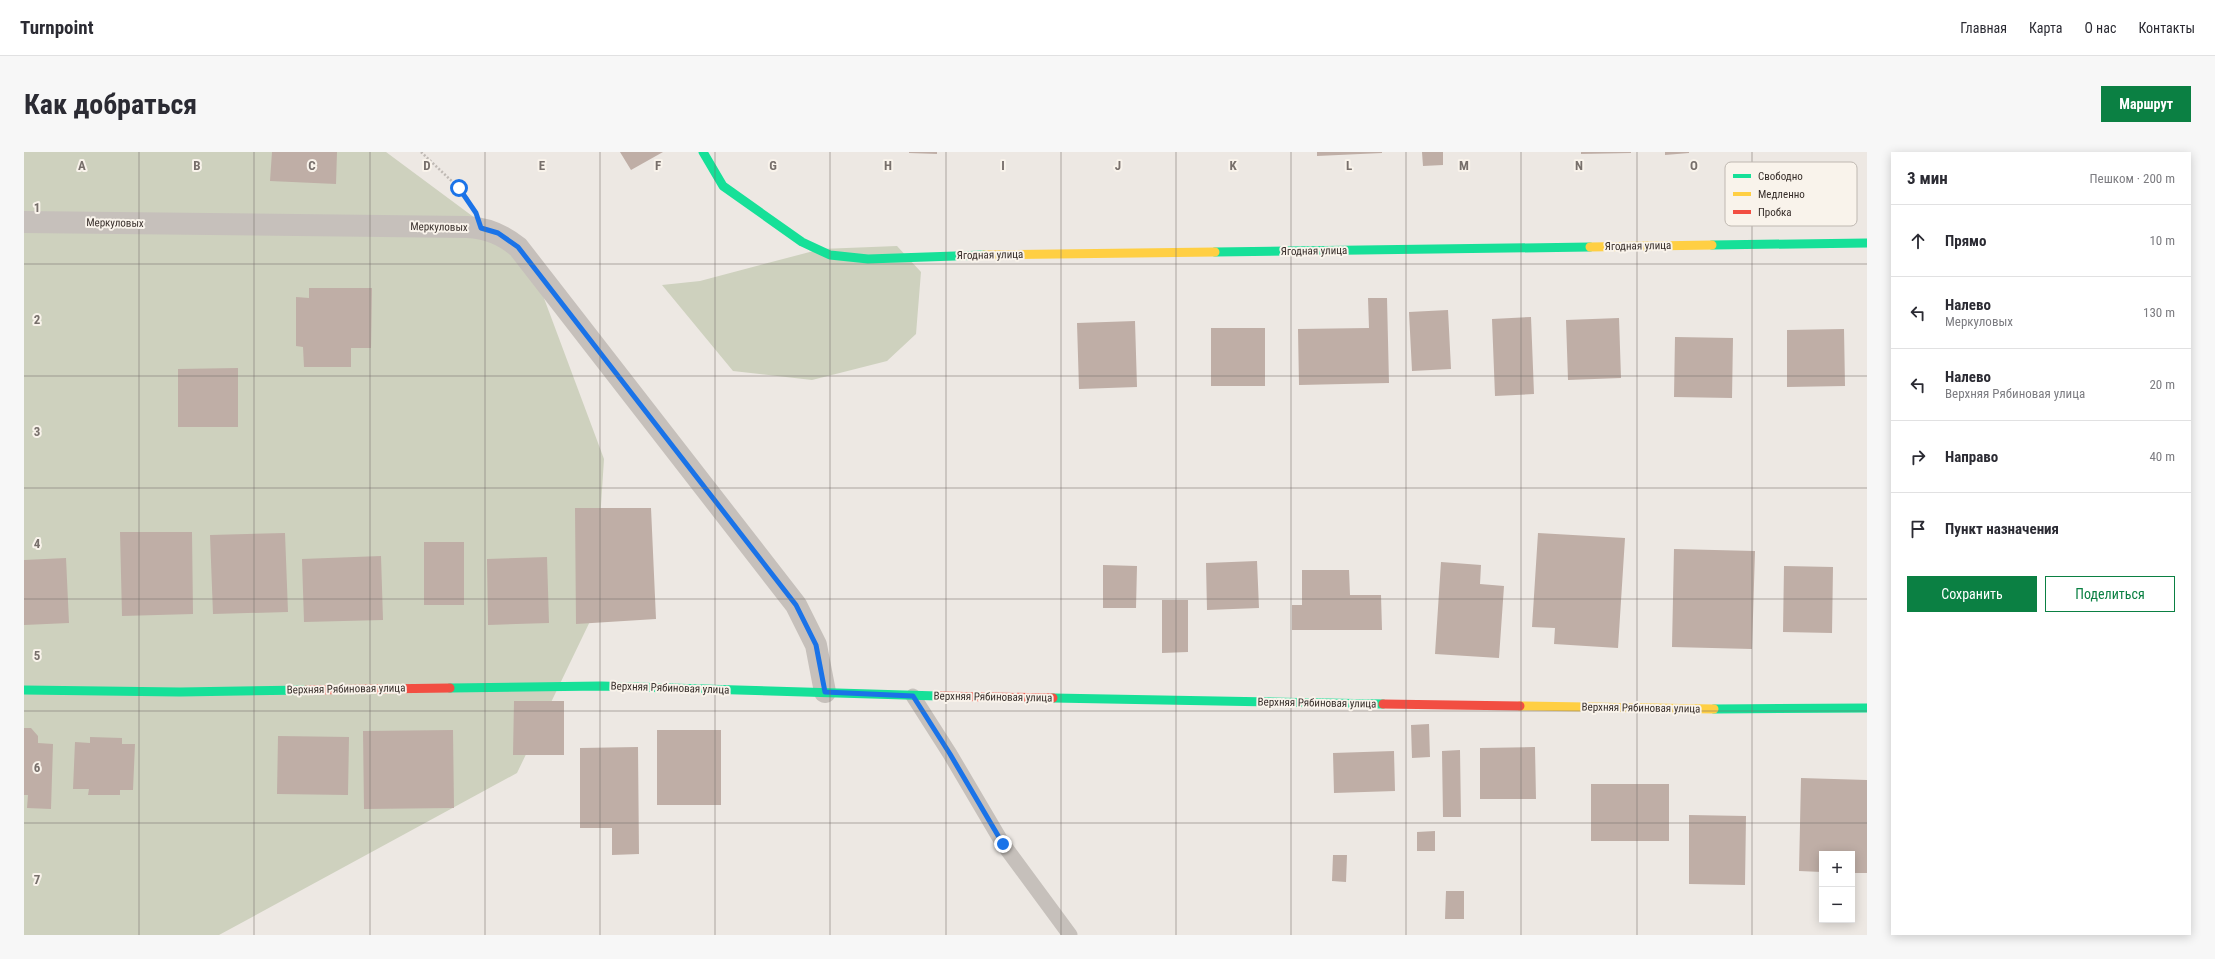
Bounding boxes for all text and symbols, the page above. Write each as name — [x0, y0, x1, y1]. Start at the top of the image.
text: Turnpoint — [20, 16, 94, 39]
text: Главная — [1960, 20, 2007, 36]
text: Карта — [2029, 20, 2062, 36]
text: О нас — [2084, 20, 2116, 36]
text: Контакты — [2138, 20, 2195, 36]
button: Маршрут — [2101, 86, 2191, 122]
text: Как добраться — [24, 88, 197, 121]
text: A — [78, 158, 86, 173]
text: B — [193, 158, 201, 173]
text: C — [308, 158, 316, 173]
text: D — [423, 158, 431, 173]
text: E — [539, 158, 546, 173]
text: F — [655, 158, 661, 173]
text: G — [769, 158, 777, 173]
text: H — [884, 158, 892, 173]
text: I — [1001, 158, 1005, 173]
text: J — [1115, 158, 1121, 173]
text: K — [1229, 158, 1237, 173]
text: L — [1346, 158, 1352, 173]
text: M — [1459, 158, 1469, 173]
text: N — [1575, 158, 1583, 173]
text: O — [1690, 158, 1698, 173]
legend — [1725, 162, 1857, 226]
text: 3 мин — [1907, 168, 1948, 188]
text: Свободно — [1758, 170, 1803, 183]
text: Пешком · 200 m — [2089, 171, 2175, 186]
route start — [450, 179, 468, 197]
text: Медленно — [1758, 188, 1805, 201]
text: 1 — [34, 200, 40, 215]
text: Пробка — [1758, 206, 1792, 219]
street label: Меркуловых — [86, 216, 144, 230]
street label: Меркуловых — [410, 220, 468, 234]
icon: ahead — [1907, 230, 1929, 252]
text: Прямо — [1945, 232, 1986, 250]
text: 10 m — [2149, 233, 2175, 248]
street label: Ягодная улица — [1605, 239, 1671, 253]
street label: Ягодная улица — [1281, 244, 1347, 258]
street label: Ягодная улица — [957, 248, 1023, 262]
text: Налево — [1945, 296, 1991, 314]
icon: left — [1907, 302, 1929, 324]
text: 130 m — [2143, 305, 2175, 320]
text: 2 — [34, 312, 41, 327]
text: Меркуловых — [1945, 314, 2013, 329]
text: Налево — [1945, 368, 1991, 386]
icon: left — [1907, 374, 1929, 396]
text: 20 m — [2149, 377, 2175, 392]
text: Верхняя Рябиновая улица — [1945, 386, 2085, 401]
text: 3 — [34, 424, 40, 439]
icon: right — [1907, 446, 1929, 468]
text: Направо — [1945, 448, 1998, 466]
text: 40 m — [2149, 449, 2175, 464]
icon: arrive — [1907, 518, 1929, 540]
text: Пункт назначения — [1945, 520, 2059, 538]
text: 4 — [34, 536, 41, 551]
button: Сохранить — [1907, 576, 2037, 612]
button: Поделиться — [2045, 576, 2175, 612]
text: 5 — [34, 648, 41, 663]
street label: Верхняя Рябиновая улица — [610, 679, 730, 697]
street label: Верхняя Рябиновая улица — [287, 681, 405, 697]
street label: Верхняя Рябиновая улица — [934, 689, 1052, 705]
street label: Верхняя Рябиновая улица — [1258, 695, 1376, 711]
street label: Верхняя Рябиновая улица — [1582, 700, 1700, 716]
text: 6 — [34, 760, 41, 775]
route end — [994, 835, 1012, 853]
map controls — [1819, 851, 1855, 923]
button: + — [1819, 851, 1855, 887]
text: 7 — [34, 872, 41, 887]
button: − — [1819, 887, 1855, 923]

